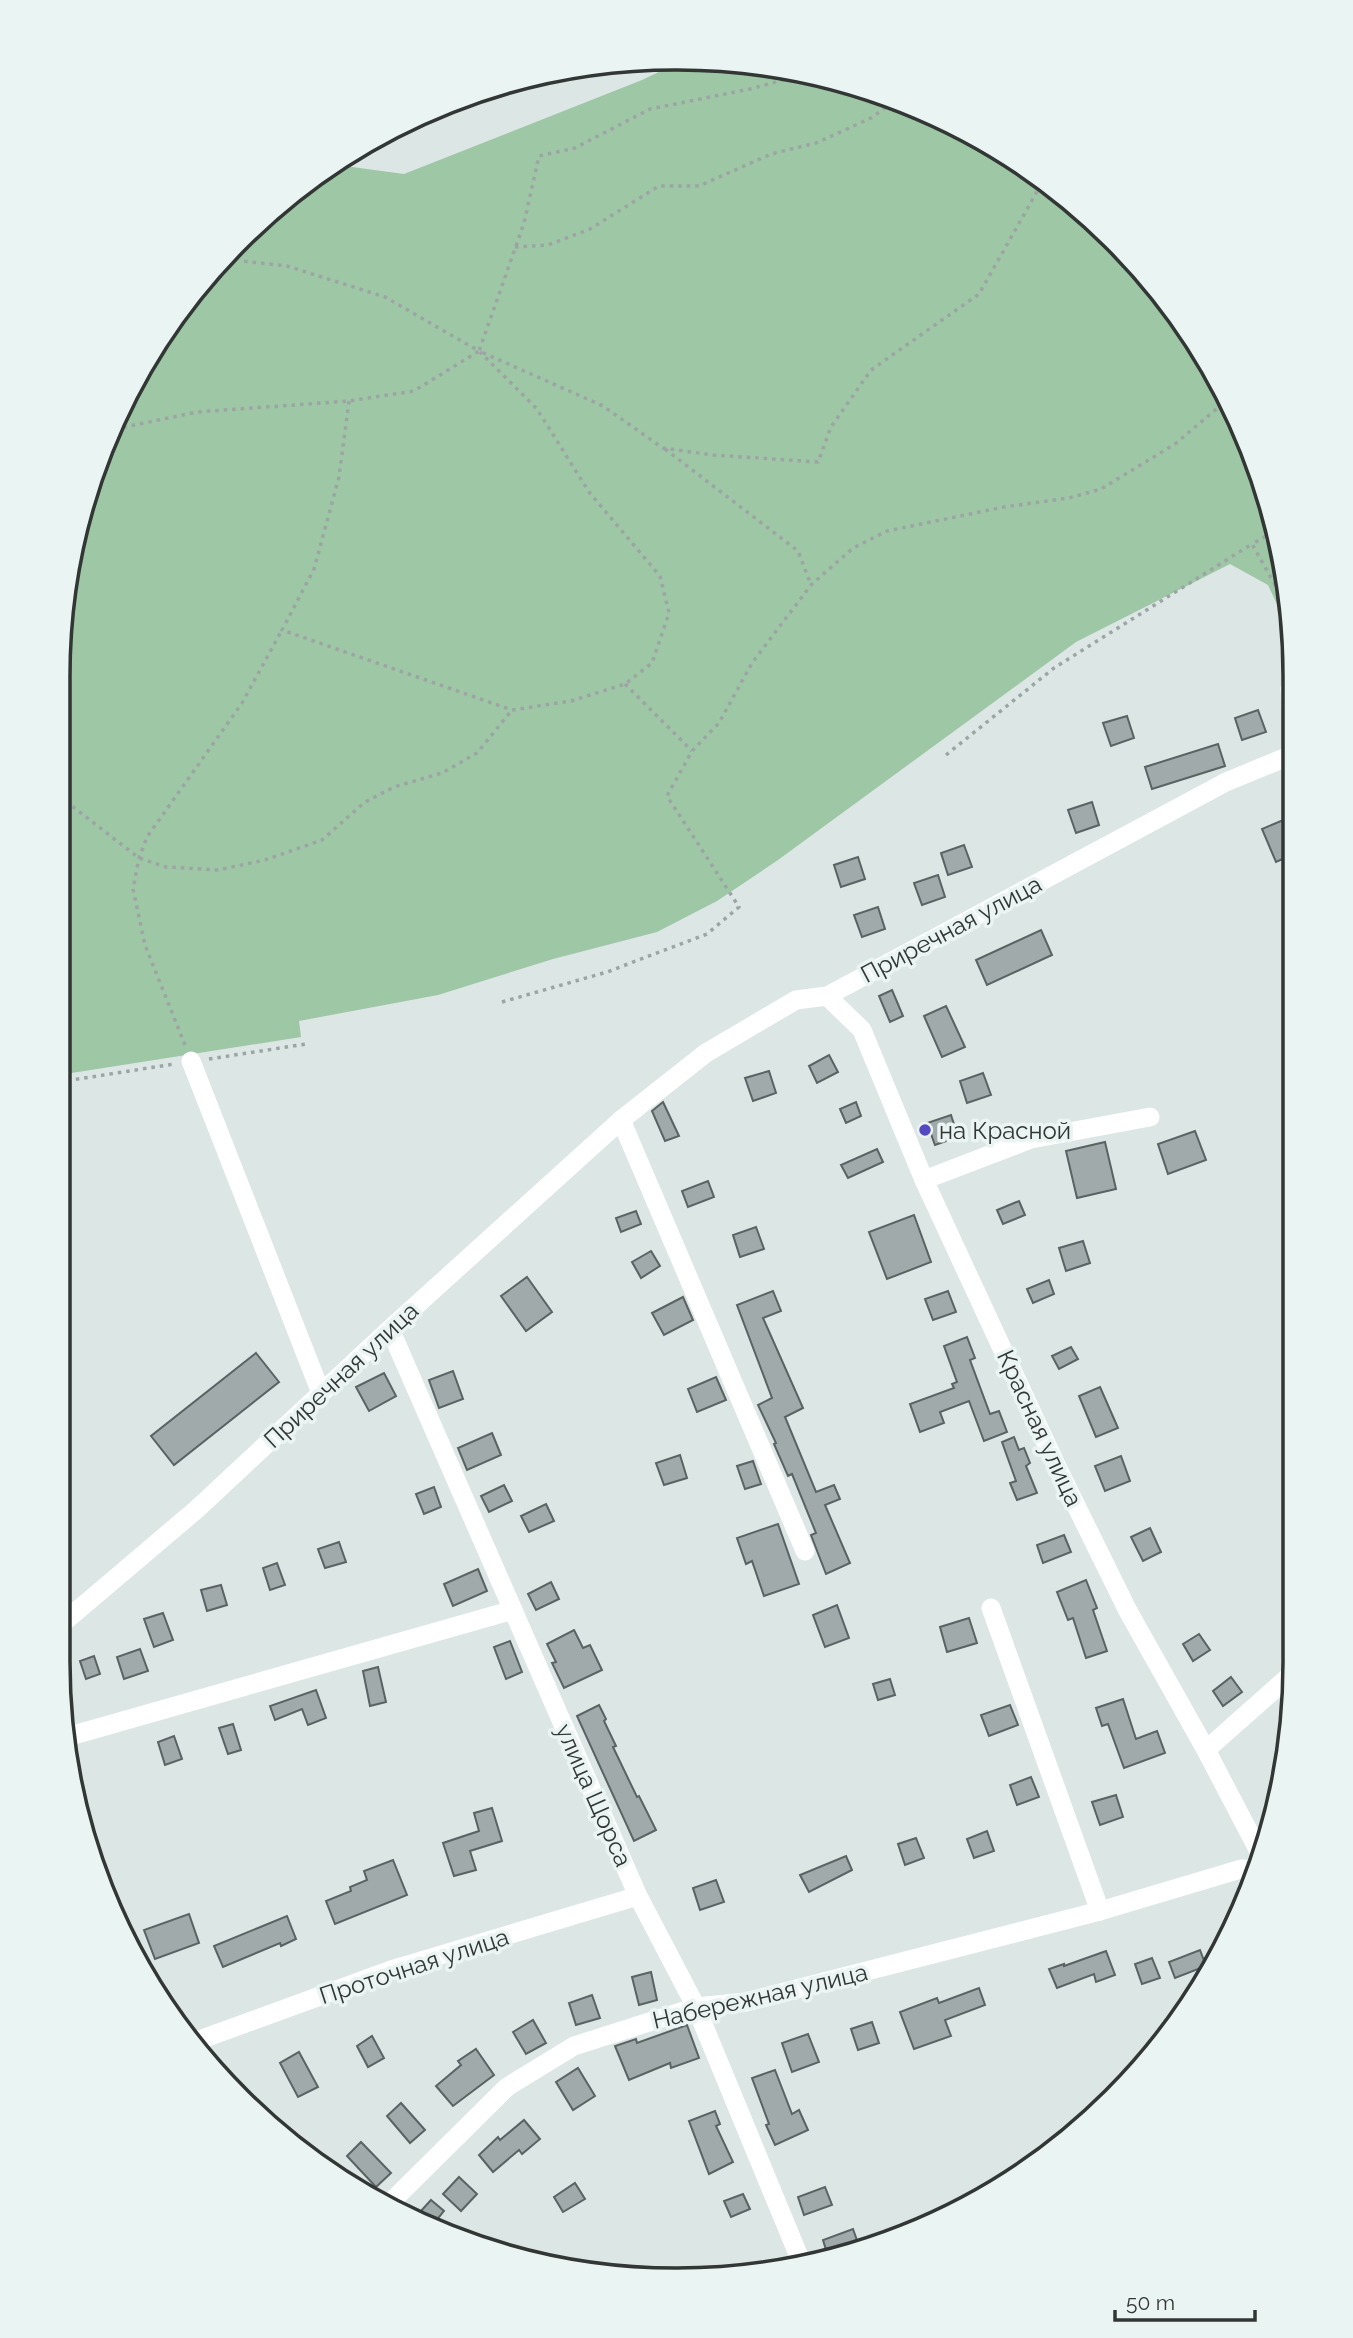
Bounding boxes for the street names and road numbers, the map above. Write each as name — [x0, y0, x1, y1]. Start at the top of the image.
street label: Приречная улица — [856, 869, 1046, 989]
street label: Приречная улица — [258, 1296, 424, 1454]
street label: Красная улица — [991, 1345, 1089, 1511]
street label: улица Щорса — [550, 1719, 638, 1871]
street label: Проточная улица — [316, 1922, 512, 2010]
street label: Набережная улица — [650, 1957, 870, 2035]

